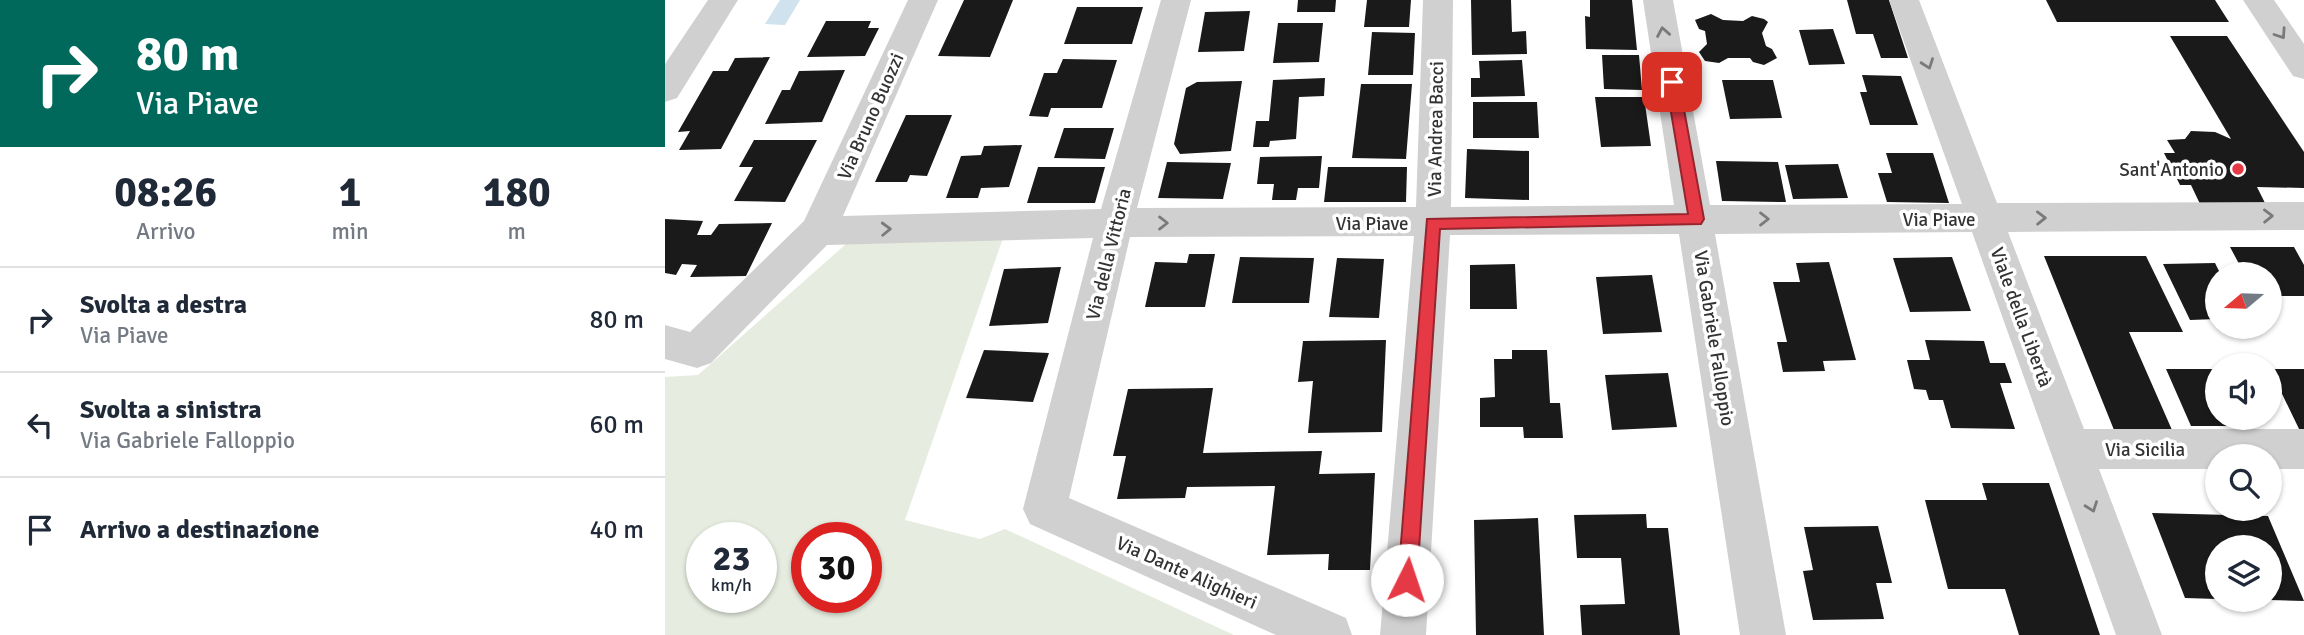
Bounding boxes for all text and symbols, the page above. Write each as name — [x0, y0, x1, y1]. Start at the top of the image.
text: 80 m — [136, 24, 239, 84]
one-way arrow — [1657, 26, 1672, 38]
one-way arrow — [2273, 26, 2285, 39]
icon: right — [21, 28, 112, 119]
street label: Via Bruno Buozzi — [832, 49, 910, 184]
pin — [1642, 52, 1702, 112]
one-way arrow — [1920, 57, 1934, 70]
street label: Via Andrea Bacci — [1423, 61, 1449, 197]
icon: arrive — [1653, 63, 1691, 101]
text: Via Piave — [136, 84, 259, 123]
place label: Sant'Antonio — [2119, 158, 2224, 182]
marker: Sant'Antonio — [2230, 161, 2246, 177]
text: 08:26 — [114, 167, 217, 218]
text: 1 — [339, 167, 361, 218]
text: 180 — [483, 167, 551, 218]
street label: Via della Vittoria — [1081, 186, 1137, 323]
street label: Via Piave — [1902, 208, 1976, 232]
one-way arrow — [2264, 208, 2274, 224]
one-way arrow — [2036, 210, 2047, 226]
one-way arrow — [1760, 211, 1770, 227]
street label: Via Piave — [1335, 212, 1409, 236]
one-way arrow — [1158, 215, 1168, 231]
text: Arrivo — [136, 217, 195, 246]
text: min — [331, 217, 369, 246]
text: m — [508, 217, 526, 246]
one-way arrow — [881, 222, 892, 237]
street label: Viale della Libertà — [1985, 244, 2057, 391]
street label: Via Gabriele Falloppio — [1688, 249, 1740, 428]
north arrow — [2205, 262, 2282, 340]
map controls — [2205, 262, 2282, 612]
text: Svolta a destra — [80, 289, 247, 321]
icon: right — [21, 301, 59, 339]
text: 80 m — [589, 304, 644, 336]
text: Via Piave — [80, 321, 168, 350]
button: sound — [2205, 353, 2282, 430]
text: Svolta a sinistra — [80, 394, 262, 426]
icon: left — [21, 406, 59, 444]
text: 60 m — [589, 409, 644, 441]
text: Via Gabriele Falloppio — [80, 426, 295, 455]
street label: Via Sicilia — [2105, 438, 2185, 462]
button: search — [2205, 444, 2282, 521]
one-way arrow — [2083, 501, 2097, 513]
icon: arrive — [21, 511, 59, 549]
text: Arrivo a destinazione — [80, 514, 320, 546]
text: 40 m — [589, 514, 644, 546]
speed limit sign: 30 — [791, 522, 882, 613]
street label: Via Dante Alighieri — [1112, 531, 1261, 615]
button: layers — [2205, 535, 2282, 612]
text: 23 — [713, 537, 750, 580]
position arrow — [1370, 543, 1444, 617]
text: km/h — [711, 574, 752, 596]

